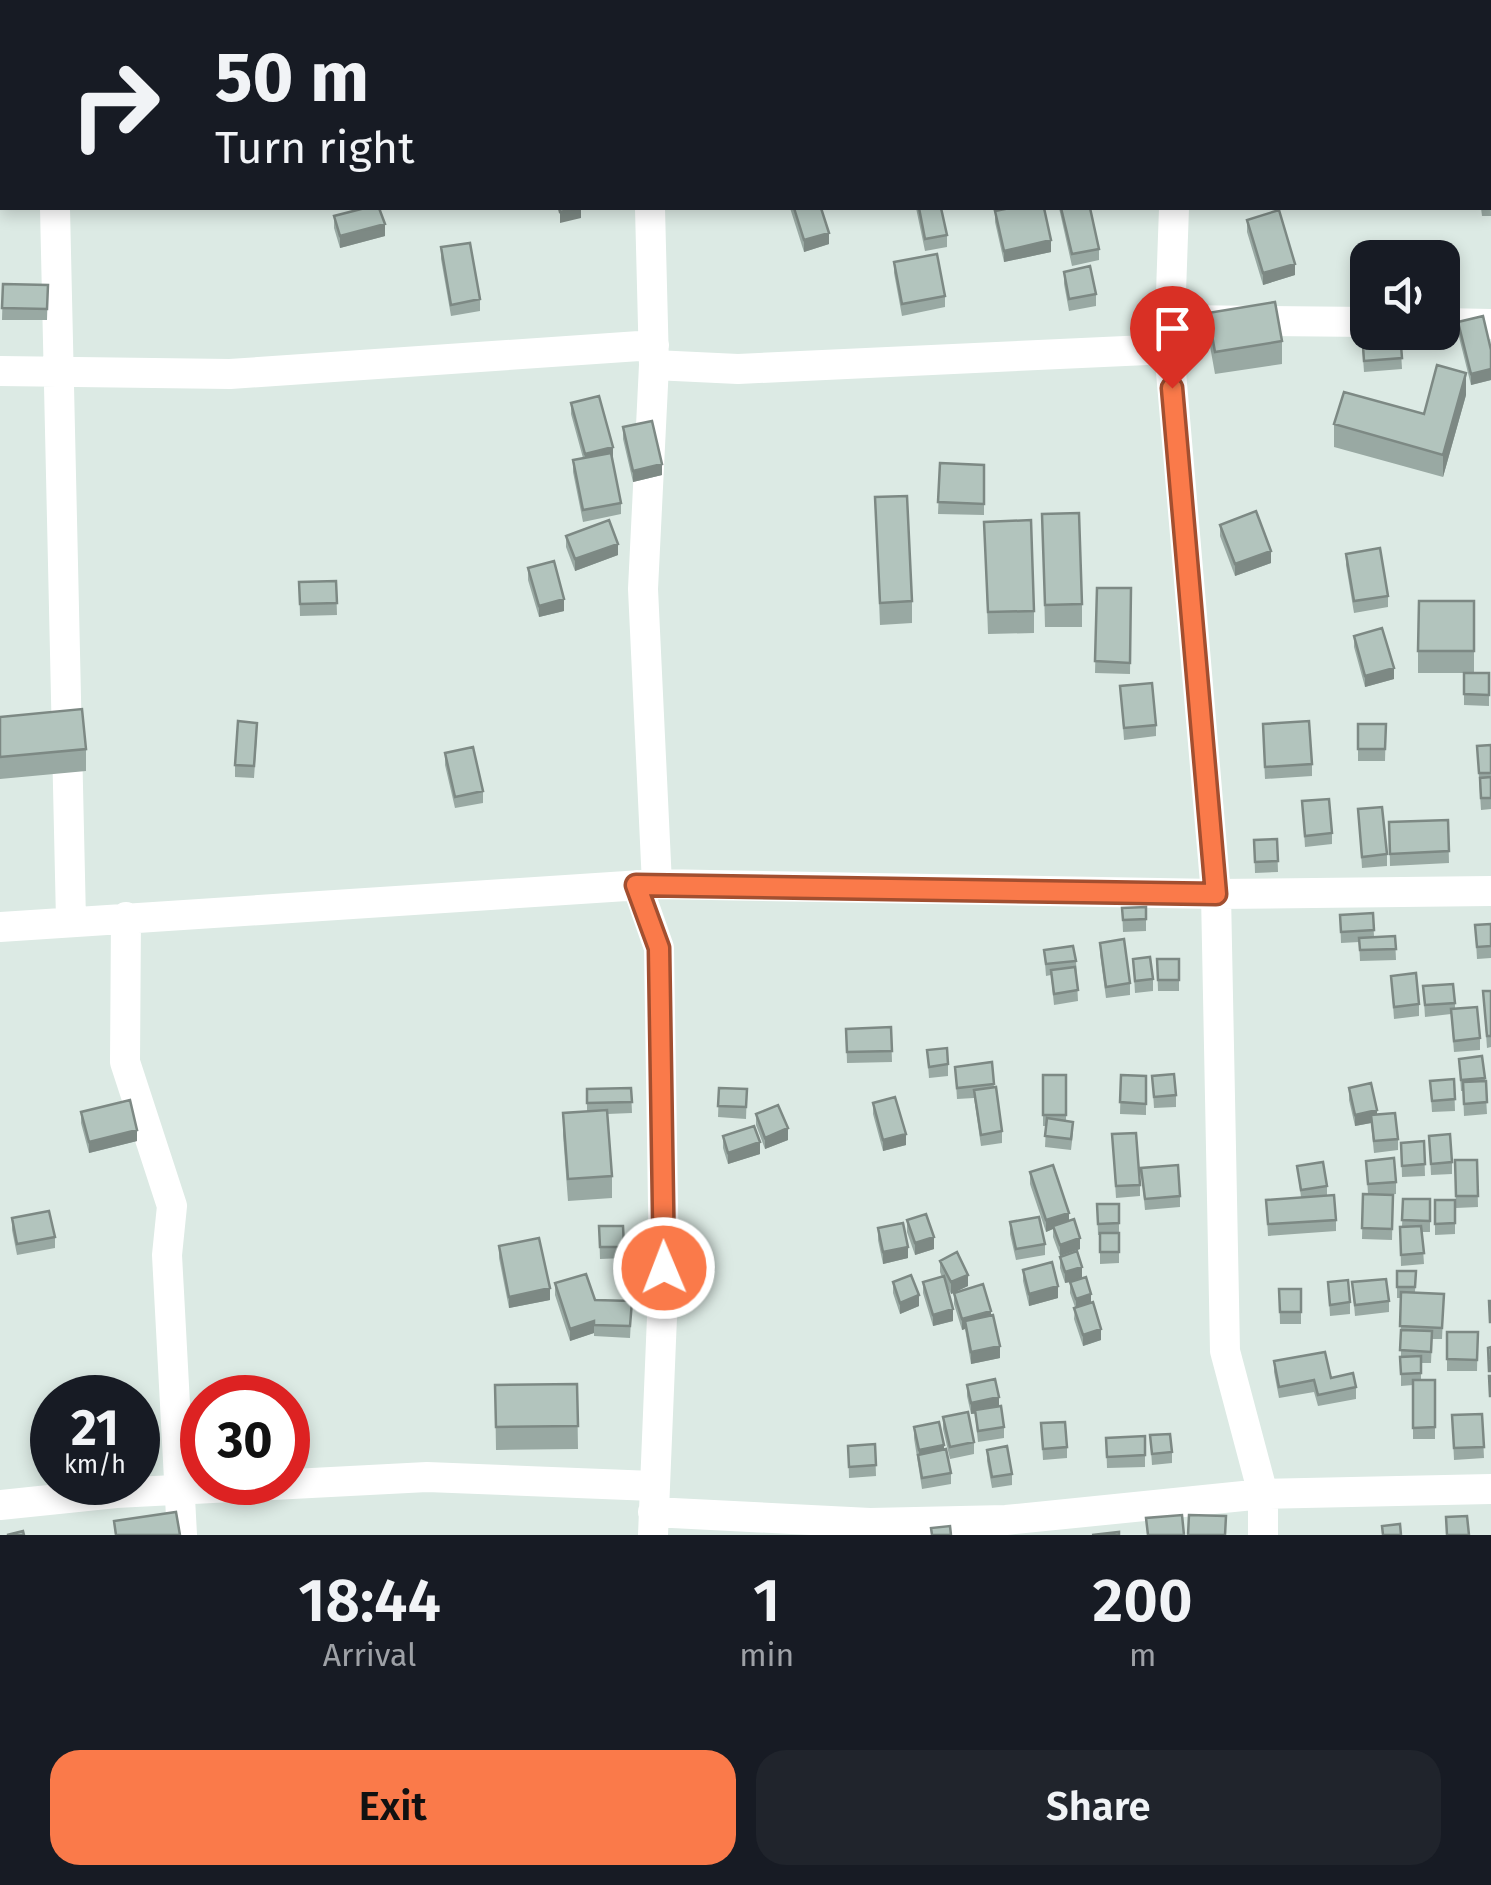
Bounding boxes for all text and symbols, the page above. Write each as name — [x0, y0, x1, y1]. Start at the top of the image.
text: 50 m — [215, 36, 369, 120]
icon: right — [50, 40, 180, 170]
text: Turn right — [215, 121, 414, 175]
map controls — [1350, 240, 1460, 350]
button: sound — [1350, 240, 1460, 350]
pin — [1130, 286, 1215, 389]
icon: arrive — [1145, 301, 1200, 356]
position arrow — [612, 1216, 716, 1320]
speed limit sign: 30 — [180, 1375, 310, 1505]
text: 21 — [71, 1398, 119, 1458]
text: km/h — [64, 1450, 126, 1480]
text: 18:44 — [298, 1565, 441, 1637]
text: 1 — [753, 1565, 780, 1637]
text: 200 — [1093, 1565, 1193, 1637]
text: Arrival — [323, 1636, 416, 1674]
text: min — [739, 1636, 794, 1674]
text: m — [1129, 1636, 1156, 1674]
button: Exit — [50, 1750, 736, 1865]
button: Share — [756, 1750, 1441, 1865]

